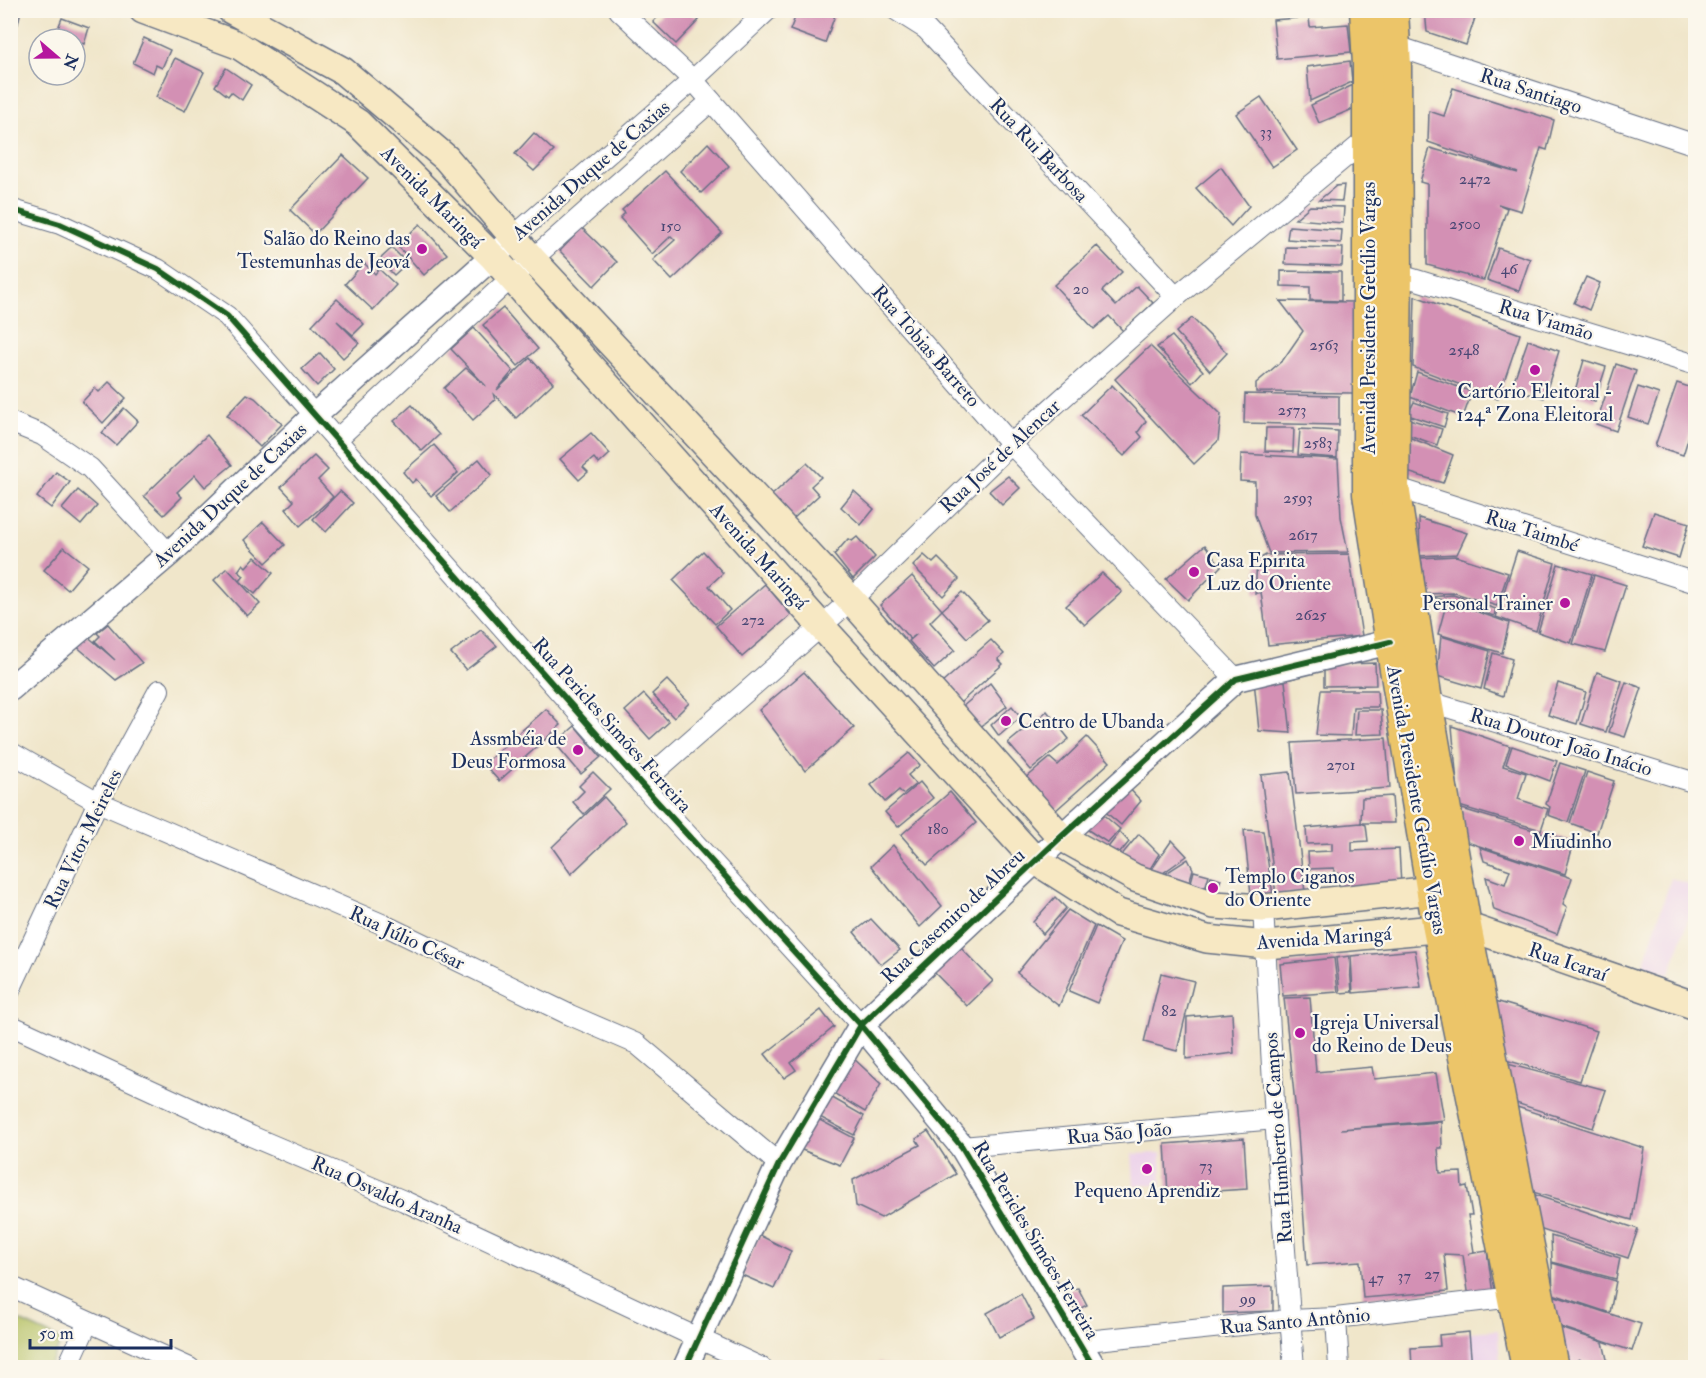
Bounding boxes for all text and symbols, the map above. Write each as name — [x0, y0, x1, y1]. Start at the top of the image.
north arrow — [27, 27, 87, 87]
text: N — [58, 51, 82, 73]
street label: Rua Santiago — [1477, 63, 1585, 119]
street label: Rua Rui Barbosa — [984, 92, 1094, 208]
street label: Avenida Duque de Caxias — [506, 94, 675, 246]
house number: 33 — [1260, 122, 1272, 142]
street label: Avenida Maringá — [375, 140, 489, 254]
house number: 2472 — [1459, 169, 1491, 189]
street label: Avenida Presidente Getúlio Vargas — [1356, 181, 1381, 455]
house number: 2500 — [1449, 214, 1481, 234]
house number: 150 — [661, 216, 681, 236]
place label: Salão do Reino das Testemunhas de Jeová — [237, 226, 411, 274]
marker: Salão do Reino das Testemunhas de Jeová — [415, 242, 429, 256]
house number: 46 — [1501, 259, 1518, 279]
house number: 20 — [1073, 279, 1089, 299]
street label: Rua Tobias Barreto — [866, 280, 986, 412]
street label: Rua Viamão — [1496, 294, 1596, 346]
house number: 2563 — [1309, 335, 1339, 355]
house number: 2548 — [1449, 340, 1480, 360]
marker: Cartório Eleitoral - 124ª Zona Eleitoral — [1528, 363, 1542, 377]
place label: Cartório Eleitoral - 124ª Zona Eleitoral — [1457, 379, 1613, 427]
street label: Rua José de Alencar — [934, 393, 1066, 518]
house number: 2573 — [1278, 400, 1306, 420]
street label: Avenida Duque de Caxias — [147, 417, 312, 573]
house number: 2583 — [1304, 433, 1332, 453]
house number: 2593 — [1283, 488, 1313, 508]
street label: Avenida Maringá — [704, 497, 814, 615]
street label: Rua Taimbé — [1482, 504, 1582, 558]
house number: 2617 — [1288, 525, 1318, 545]
place label: Casa Epirita Luz do Oriente — [1206, 548, 1331, 596]
marker: Casa Epirita Luz do Oriente — [1187, 565, 1201, 579]
place label: Personal Trainer — [1422, 591, 1554, 616]
marker: Personal Trainer — [1558, 596, 1572, 610]
house number: 2625 — [1295, 605, 1327, 625]
house number: 272 — [741, 610, 765, 630]
street label: Rua Pericles Simões Ferreira — [527, 632, 698, 818]
street label: Avenida Presidente Getúlio Vargas — [1381, 663, 1453, 937]
street label: Rua Doutor João Inácio — [1467, 702, 1655, 782]
place label: Centro de Ubanda — [1018, 709, 1165, 734]
marker: Centro de Ubanda — [999, 714, 1013, 728]
place label: Assmbéia de Deus Formosa — [451, 726, 567, 774]
marker: Assmbéia de Deus Formosa — [571, 743, 585, 757]
house number: 2701 — [1326, 755, 1356, 775]
street label: Rua Vitor Meireles — [38, 765, 128, 913]
house number: 180 — [927, 819, 949, 839]
place label: Miudinho — [1531, 829, 1612, 854]
marker: Miudinho — [1512, 834, 1526, 848]
street label: Rua Casemiro de Abreu — [876, 843, 1030, 989]
place label: Templo Ciganos do Oriente — [1225, 864, 1355, 912]
marker: Templo Ciganos do Oriente — [1206, 881, 1220, 895]
street label: Rua Júlio César — [345, 900, 469, 976]
street label: Avenida Maringá — [1255, 921, 1393, 955]
street label: Rua Icaraí — [1525, 937, 1612, 988]
house number: 82 — [1161, 1001, 1177, 1021]
place label: Igreja Universal do Reino de Deus — [1312, 1010, 1452, 1058]
marker: Igreja Universal do Reino de Deus — [1293, 1026, 1307, 1040]
street label: Rua Humberto de Campos — [1258, 1031, 1299, 1245]
street label: Rua São João — [1065, 1116, 1173, 1150]
street label: Rua Pericles Simões Ferreira — [967, 1136, 1106, 1344]
street label: Rua Osvaldo Aranha — [308, 1150, 467, 1240]
house number: 73 — [1199, 1156, 1213, 1176]
marker: Pequeno Aprendiz — [1140, 1162, 1154, 1176]
place label: Pequeno Aprendiz — [1074, 1178, 1221, 1204]
house number: 27 — [1424, 1264, 1440, 1284]
house number: 37 — [1397, 1266, 1411, 1286]
house number: 47 — [1368, 1268, 1384, 1288]
house number: 99 — [1239, 1289, 1256, 1309]
street label: Rua Santo Antônio — [1219, 1302, 1371, 1340]
scale bar — [30, 1312, 171, 1350]
text: 50 m — [39, 1322, 74, 1345]

